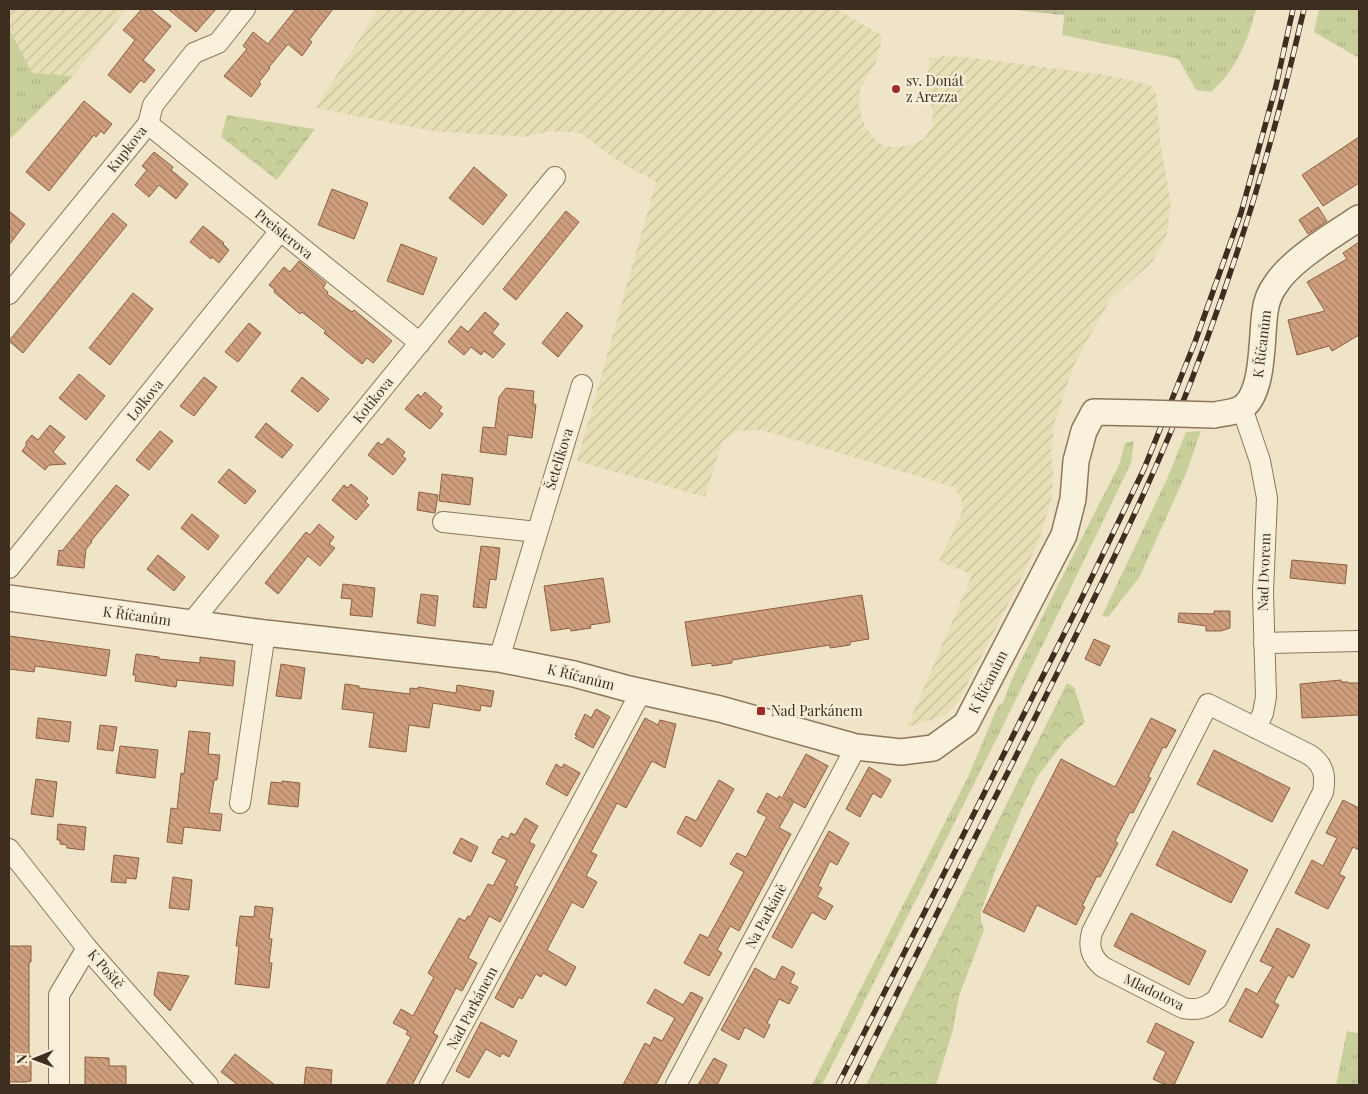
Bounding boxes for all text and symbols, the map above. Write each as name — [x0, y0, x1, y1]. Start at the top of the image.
place label: sv. Donát z Arezza — [906, 71, 965, 106]
marker: sv. Donát z Arezza — [890, 83, 902, 95]
street label: Kupkova — [102, 122, 151, 176]
street label: Preislerova — [251, 204, 317, 263]
street label: K Říčanům — [1248, 308, 1275, 379]
street label: Kotíkova — [348, 373, 397, 427]
street label: Lolkova — [122, 375, 167, 424]
street label: Šetelíkova — [540, 426, 577, 492]
street label: Nad Dvorem — [1253, 532, 1274, 611]
street label: K Říčanům — [102, 601, 173, 630]
street label: K Říčanům — [964, 646, 1012, 717]
street label: K Říčanům — [546, 659, 617, 694]
place label: Nad Parkánem — [771, 701, 863, 720]
marker: Nad Parkánem — [755, 705, 767, 717]
street label: Na Parkáně — [741, 880, 791, 952]
street label: K Poště — [84, 945, 129, 993]
street label: Nad Parkánem — [442, 962, 502, 1053]
street label: Mladotova — [1121, 969, 1188, 1014]
north arrow — [10, 1034, 60, 1084]
text: N — [12, 1054, 31, 1064]

